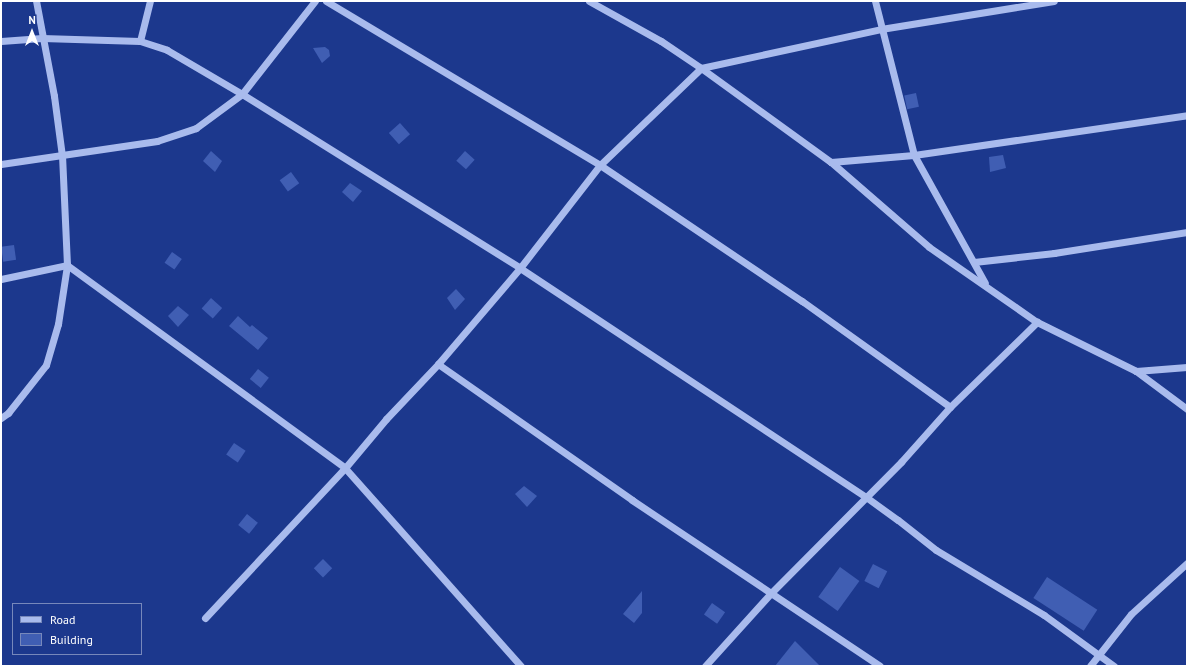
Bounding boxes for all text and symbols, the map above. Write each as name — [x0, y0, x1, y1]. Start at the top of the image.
north arrow — [12, 12, 52, 52]
text: N — [28, 13, 36, 27]
legend — [12, 603, 142, 655]
text: Road — [50, 612, 75, 627]
text: Building — [50, 632, 93, 647]

